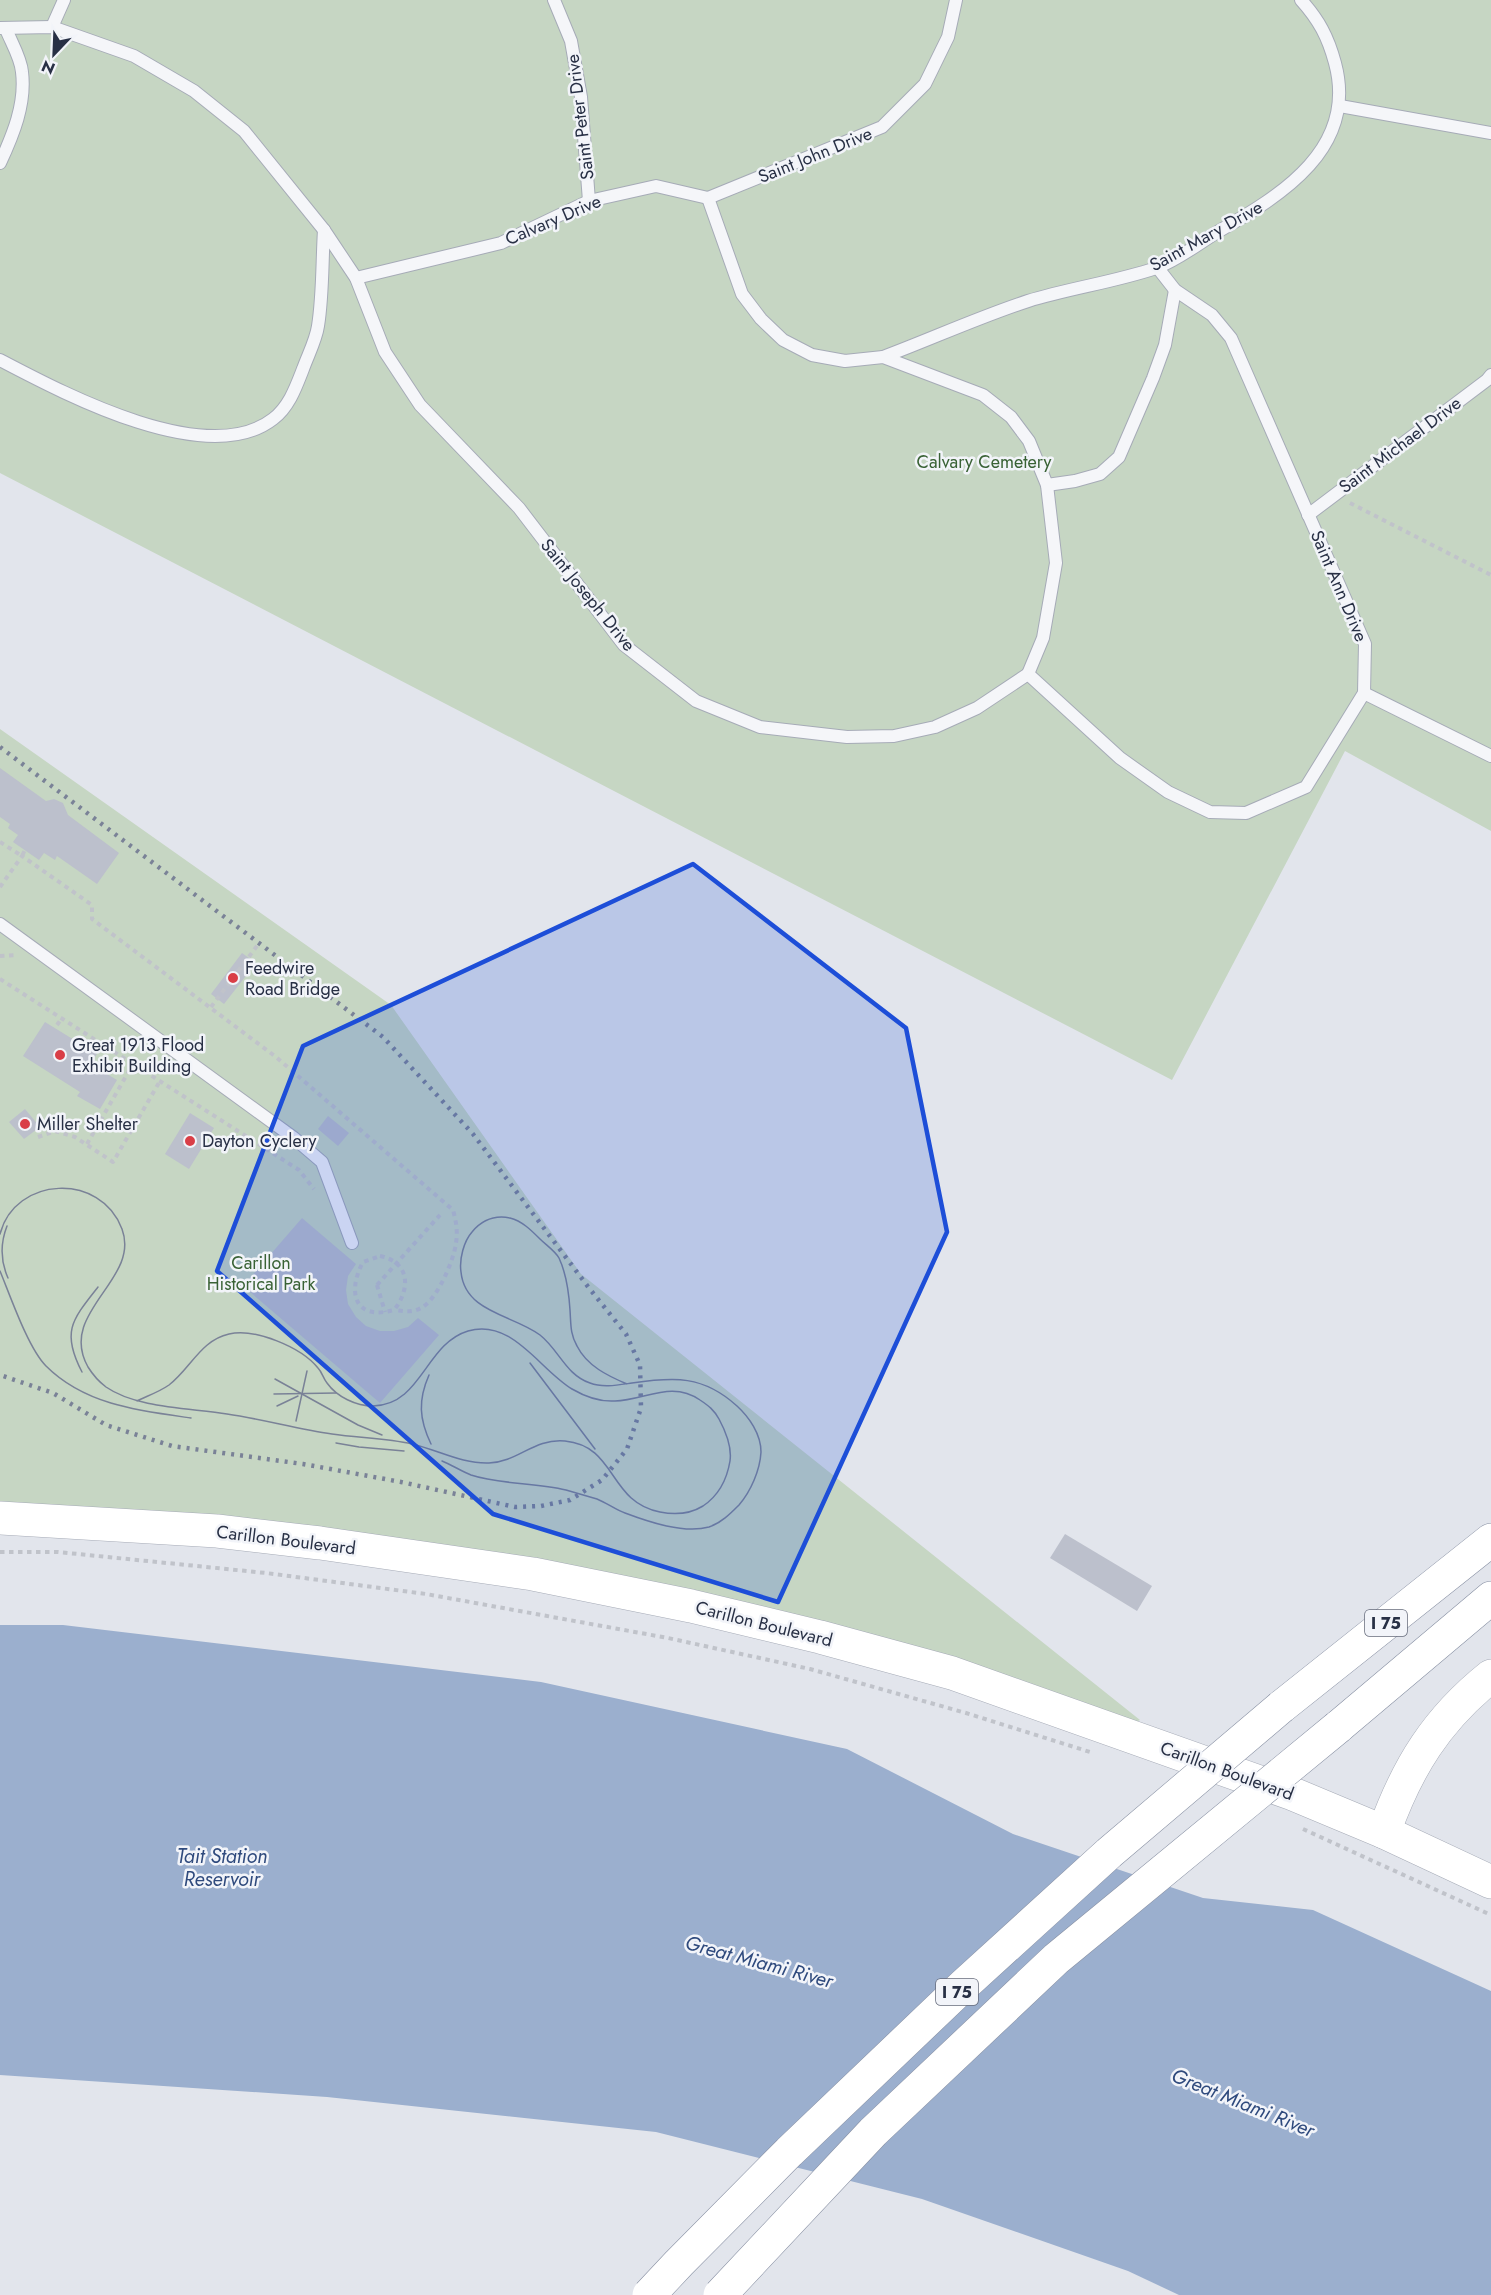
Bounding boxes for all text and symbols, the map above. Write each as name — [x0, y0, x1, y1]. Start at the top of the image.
north arrow — [24, 24, 84, 84]
street label: Saint Peter Drive — [559, 53, 601, 181]
text: N — [38, 54, 59, 80]
street label: Saint John Drive — [754, 120, 876, 190]
street label: Calvary Drive — [501, 188, 605, 252]
street label: Saint Mary Drive — [1145, 194, 1267, 278]
street label: Saint Michael Drive — [1333, 390, 1467, 500]
park label: Calvary Cemetery — [917, 449, 1052, 475]
street label: Saint Ann Drive — [1304, 526, 1374, 646]
street label: Saint Joseph Drive — [534, 533, 642, 657]
place label: Feedwire Road Bridge — [245, 955, 340, 1002]
marker: Feedwire Road Bridge — [226, 971, 240, 985]
place label: Great 1913 Flood Exhibit Building — [72, 1032, 204, 1079]
marker: Great 1913 Flood Exhibit Building — [53, 1048, 67, 1062]
place label: Miller Shelter — [37, 1111, 139, 1137]
marker: Miller Shelter — [18, 1117, 32, 1131]
place label: Dayton Cyclery — [202, 1128, 316, 1154]
marker: Dayton Cyclery — [183, 1134, 197, 1148]
park label: Carillon Historical Park — [207, 1250, 315, 1297]
street label: Carillon Boulevard — [215, 1519, 357, 1561]
street label: Carillon Boulevard — [693, 1594, 835, 1654]
road number: I 75 — [1365, 1610, 1407, 1636]
street label: Carillon Boulevard — [1157, 1735, 1297, 1807]
water label: Tait Station Reservoir — [177, 1842, 267, 1894]
water label: Great Miami River — [682, 1928, 837, 1996]
road number: I 75 — [936, 1979, 978, 2005]
water label: Great Miami River — [1167, 2061, 1320, 2145]

